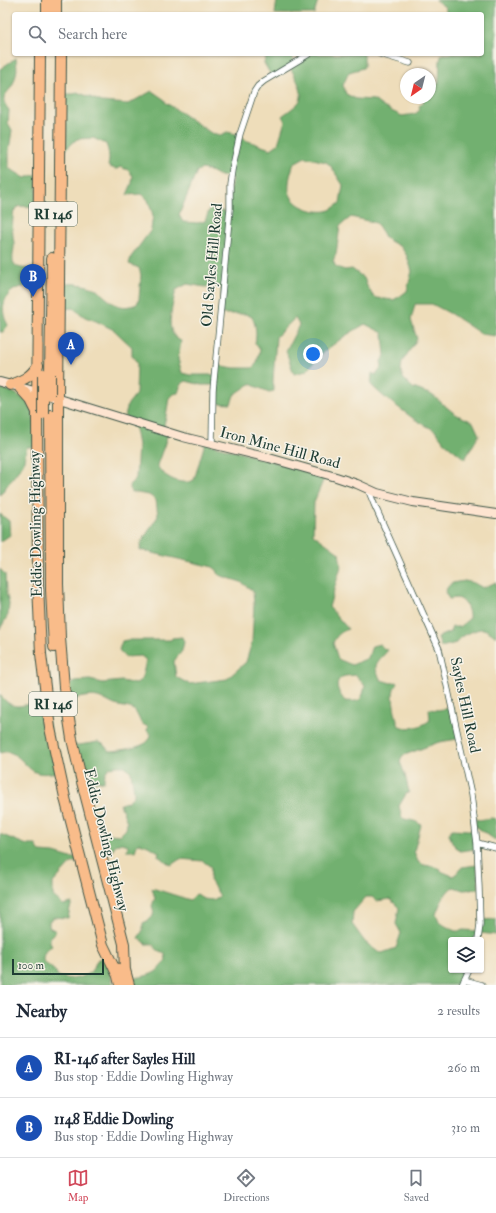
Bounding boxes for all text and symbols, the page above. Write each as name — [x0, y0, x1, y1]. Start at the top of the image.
search box — [12, 12, 484, 56]
icon: search — [26, 23, 48, 45]
text: Search here — [58, 25, 127, 44]
north arrow — [400, 68, 436, 104]
road number: RI 146 — [29, 202, 77, 226]
street label: Old Sayles Hill Road — [197, 202, 227, 328]
pin: B — [20, 264, 46, 297]
pin: A — [58, 332, 84, 365]
your location — [303, 344, 323, 364]
street label: Iron Mine Hill Road — [218, 423, 343, 473]
street label: Eddie Dowling Highway — [25, 450, 47, 598]
street label: Sayles Hill Road — [446, 655, 485, 755]
road number: RI 146 — [29, 692, 77, 716]
street label: Eddie Dowling Highway — [79, 767, 133, 914]
map controls — [448, 937, 484, 973]
button: layers — [448, 937, 484, 973]
scale bar — [12, 957, 104, 976]
text: 100 m — [18, 959, 44, 972]
text: Nearby — [16, 1001, 67, 1022]
text: 2 results — [437, 1003, 480, 1019]
text: RI-146 after Sayles Hill — [54, 1050, 195, 1069]
text: A — [25, 1060, 33, 1076]
text: 260 m — [447, 1060, 480, 1076]
text: Bus stop · Eddie Dowling Highway — [54, 1069, 233, 1085]
text: 1148 Eddie Dowling — [54, 1110, 173, 1129]
text: B — [25, 1120, 33, 1136]
text: 310 m — [451, 1120, 480, 1136]
text: Bus stop · Eddie Dowling Highway — [54, 1129, 233, 1145]
tab: Map — [67, 1167, 89, 1204]
tab: Directions — [223, 1167, 270, 1204]
tab: Saved — [404, 1167, 429, 1204]

